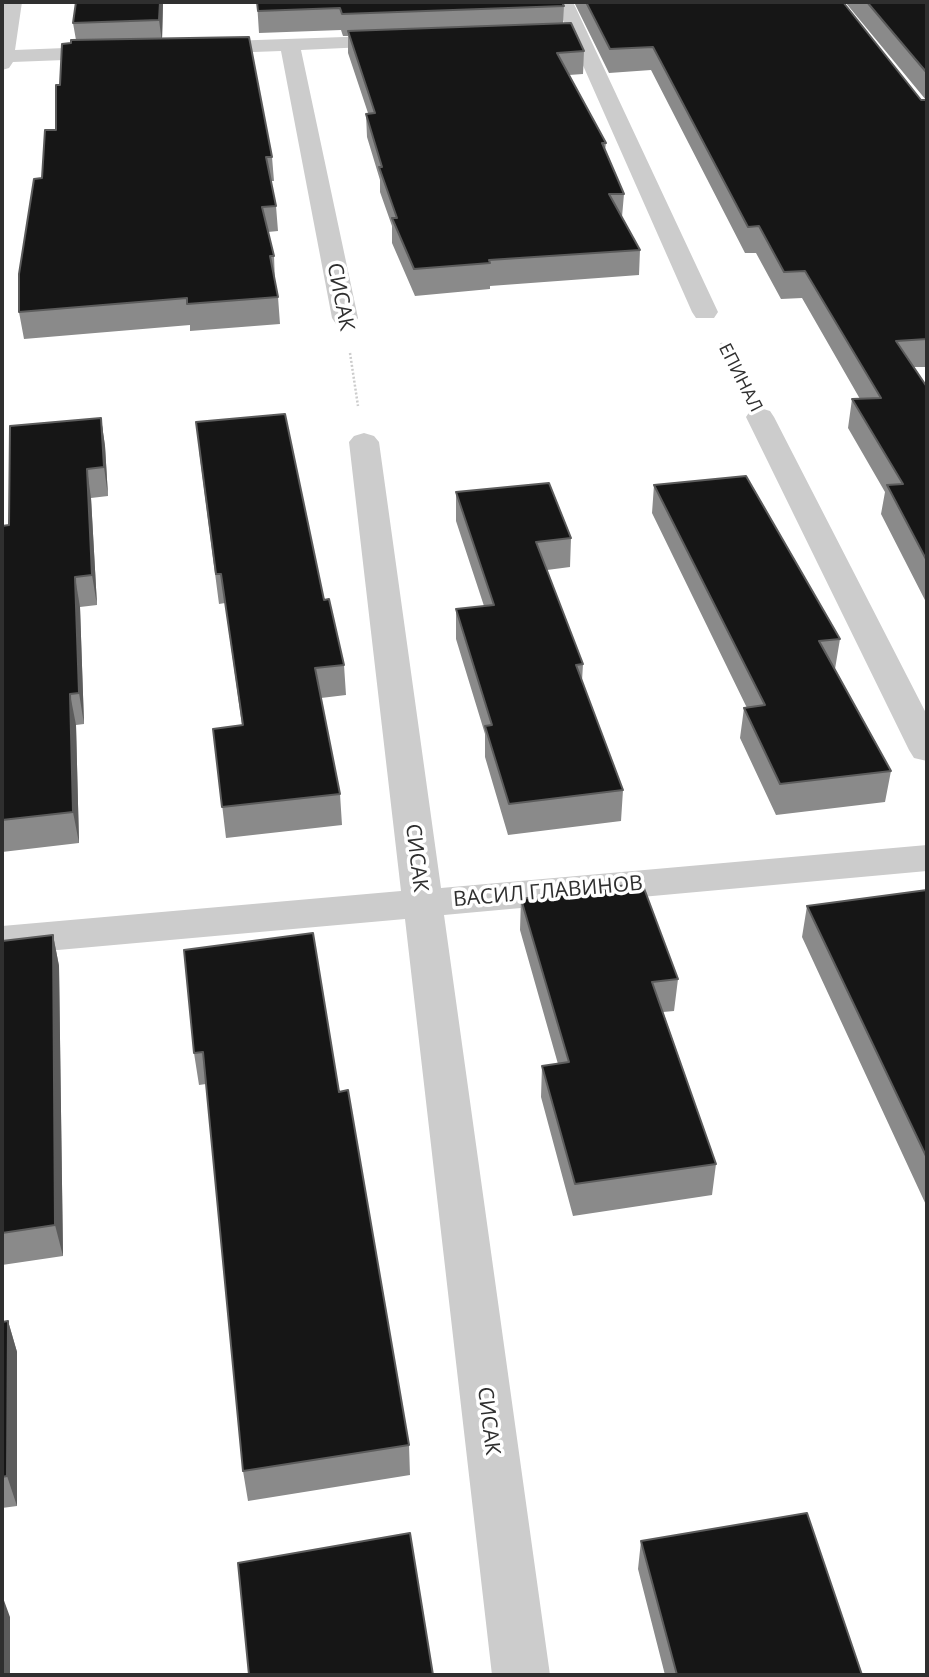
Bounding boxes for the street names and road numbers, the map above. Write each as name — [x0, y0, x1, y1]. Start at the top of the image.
street label: СИСАК — [321, 261, 359, 333]
street label: ЕПИНАЛ — [714, 340, 766, 416]
street label: СИСАК — [399, 822, 433, 894]
street label: ВАСИЛ ГЛАВИНОВ — [452, 871, 644, 913]
street label: СИСАК — [471, 1385, 505, 1457]

